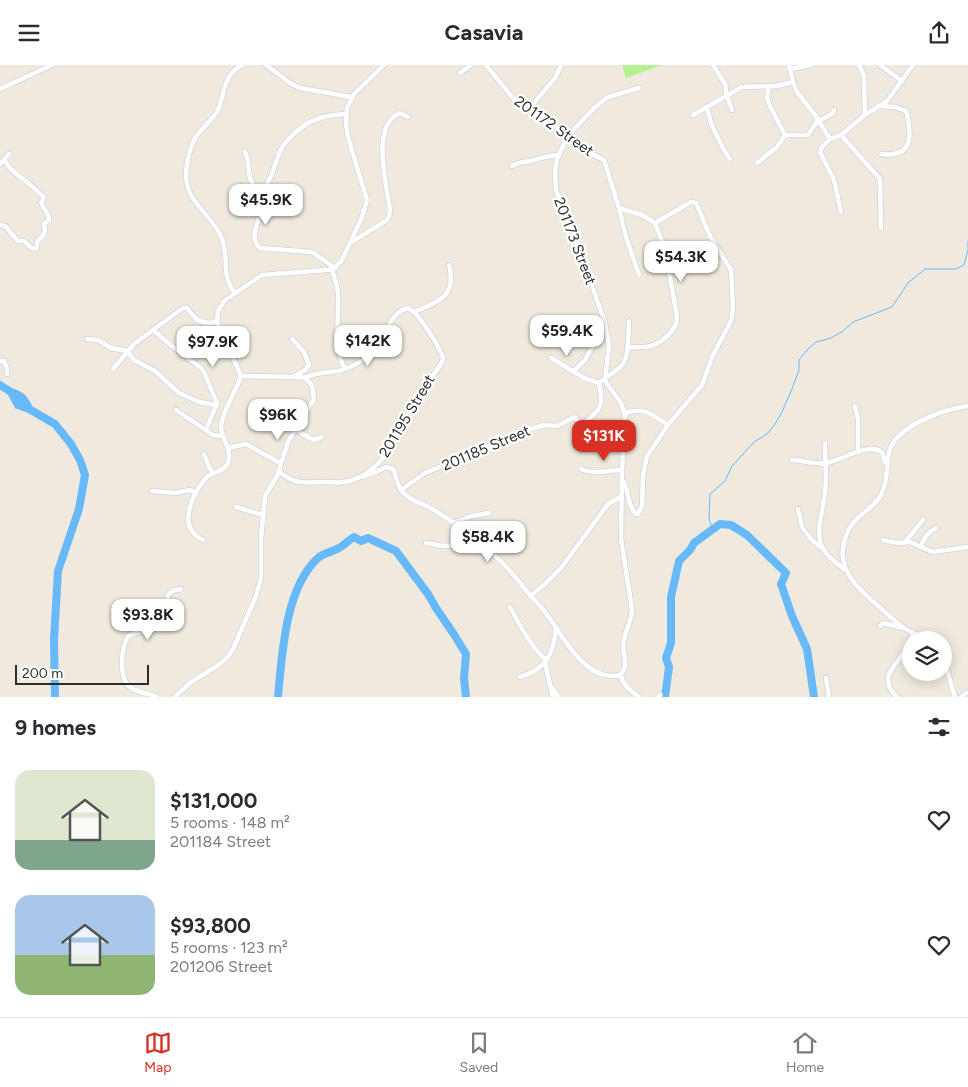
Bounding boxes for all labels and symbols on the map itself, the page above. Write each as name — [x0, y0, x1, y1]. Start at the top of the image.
street label: 201172 Street — [511, 92, 597, 160]
pin: $45.9K — [225, 184, 307, 226]
street label: 201173 Street — [550, 195, 600, 288]
pin: $54.3K — [640, 241, 722, 283]
pin: $59.4K — [526, 315, 608, 357]
pin: $97.9K — [172, 325, 254, 368]
pin: $142K — [333, 325, 403, 367]
street label: 201195 Street — [375, 371, 439, 461]
pin: $96K — [248, 399, 308, 441]
pin: $131K — [569, 419, 639, 462]
street label: 201185 Street — [439, 421, 533, 475]
pin: $58.4K — [447, 521, 529, 563]
pin: $93.8K — [107, 599, 189, 641]
scale bar — [15, 662, 149, 685]

